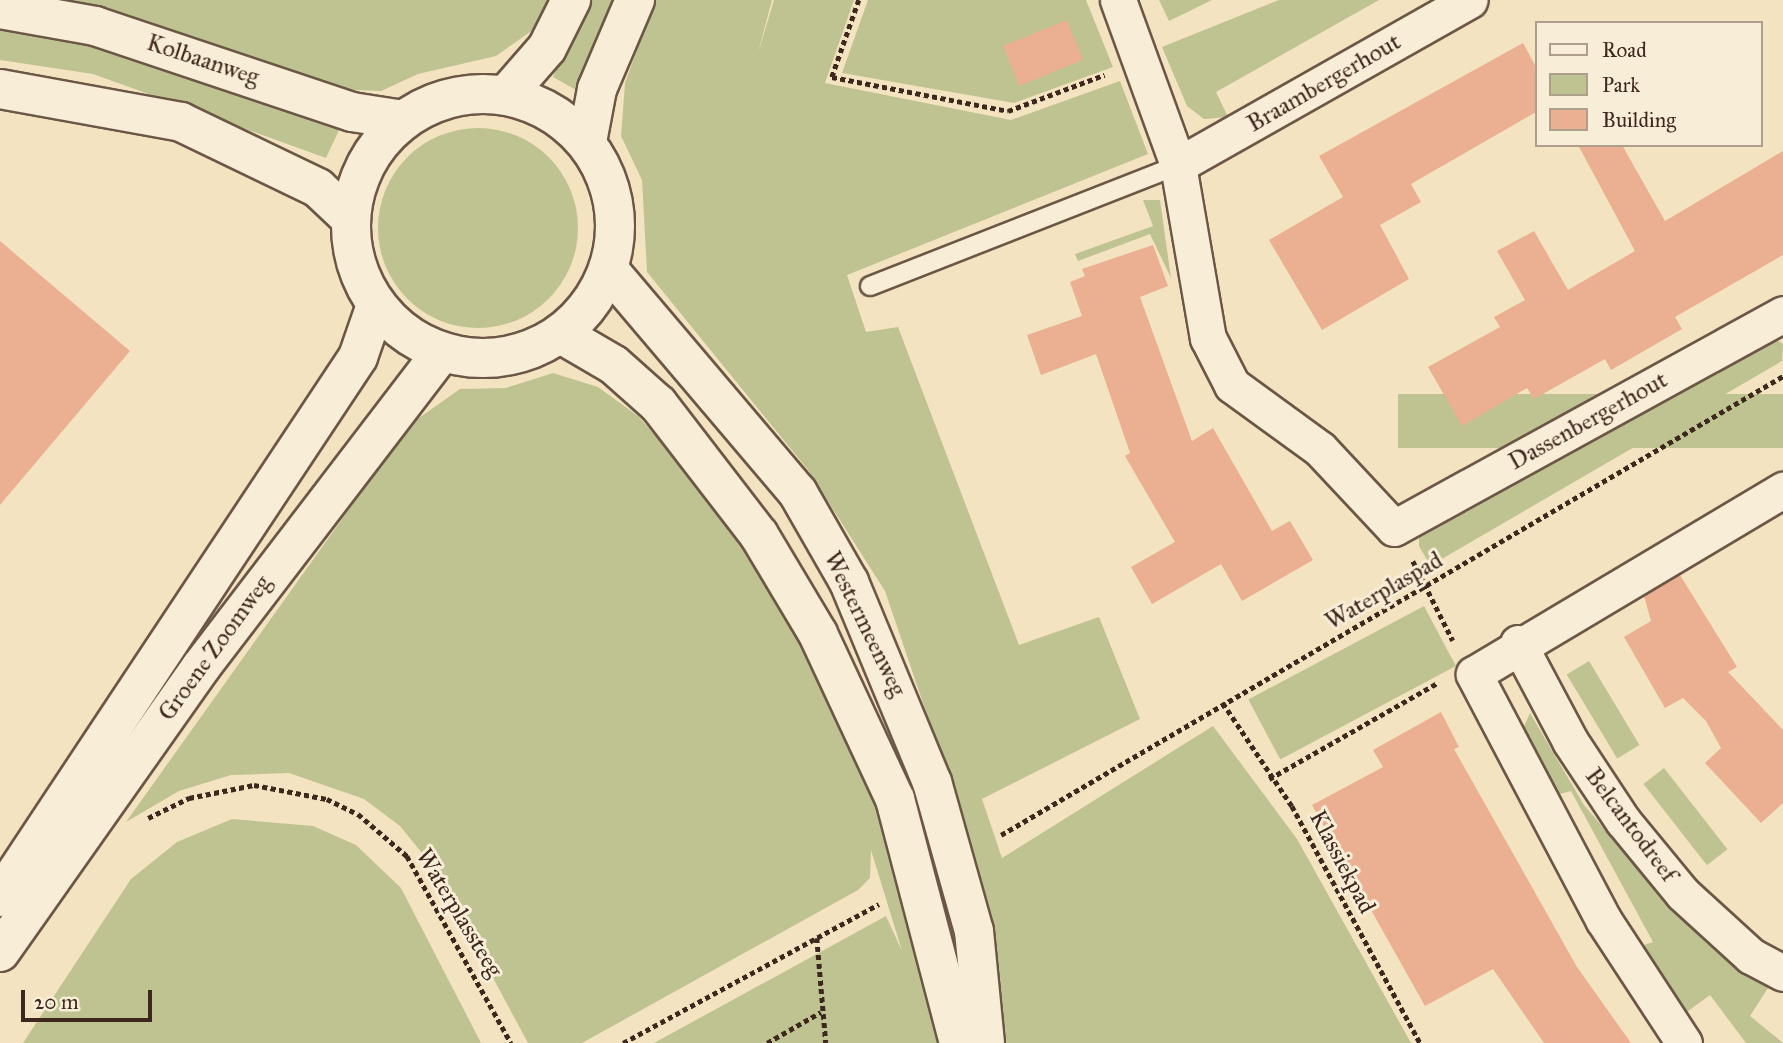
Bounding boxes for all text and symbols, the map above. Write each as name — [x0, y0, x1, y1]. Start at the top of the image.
legend — [1534, 21, 1762, 147]
street label: Braambergerhout — [1242, 27, 1406, 139]
street label: Kolbaanweg — [143, 28, 263, 92]
text: Road — [1602, 37, 1647, 63]
text: Park — [1602, 72, 1640, 98]
text: Building — [1602, 107, 1676, 133]
street label: Dassenbergerhout — [1504, 366, 1672, 476]
street label: Waterplaspad — [1320, 546, 1448, 636]
street label: Westermeenweg — [818, 547, 912, 701]
street label: Groene Zoomweg — [153, 570, 277, 726]
street label: Belcantodreef — [1579, 762, 1683, 888]
street label: Klassiekpad — [1303, 805, 1381, 919]
street label: Waterplassteeg — [409, 843, 509, 983]
scale bar — [24, 976, 156, 1020]
text: 20 m — [34, 989, 79, 1015]

